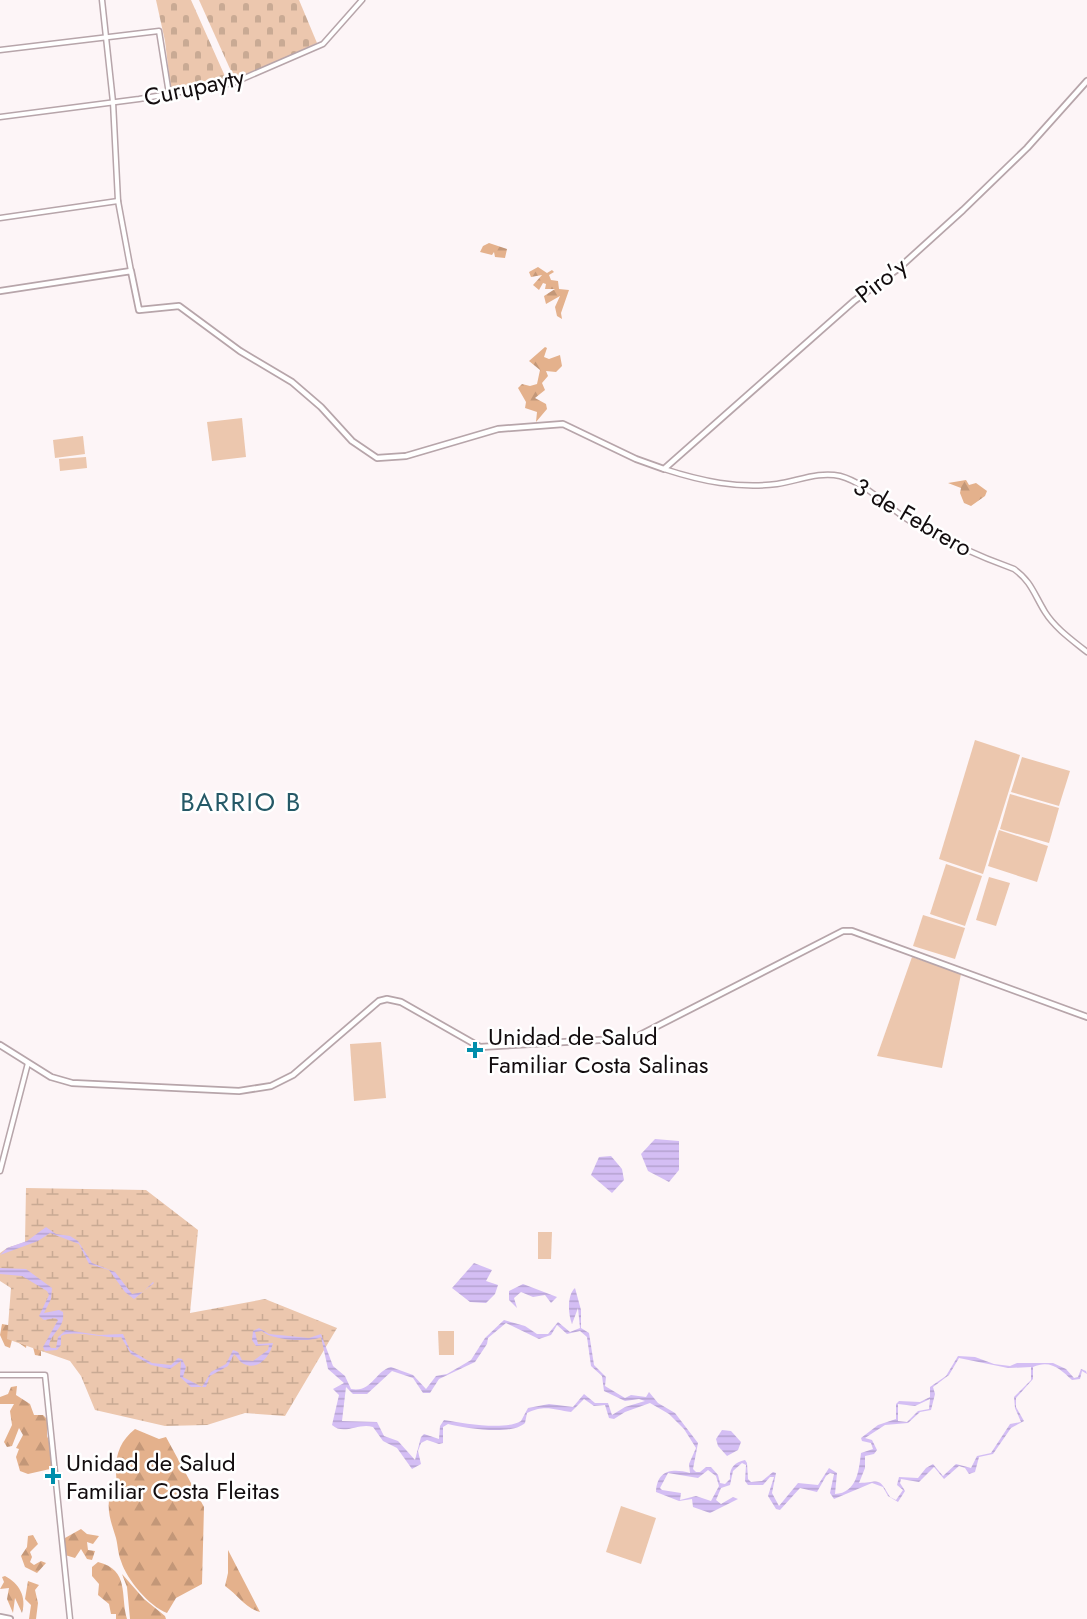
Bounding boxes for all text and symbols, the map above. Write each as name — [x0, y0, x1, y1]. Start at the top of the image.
street label: Curupayty — [141, 59, 248, 115]
street label: Piro'y — [848, 248, 915, 311]
street label: 3 de Febrero — [847, 469, 979, 565]
district label: BARRIO B — [180, 783, 302, 821]
place label: Unidad de Salud Familiar Costa Salinas — [488, 1019, 709, 1082]
marker: Unidad de Salud Familiar Costa Salinas — [466, 1041, 484, 1059]
place label: Unidad de Salud Familiar Costa Fleitas — [66, 1445, 279, 1508]
marker: Unidad de Salud Familiar Costa Fleitas — [44, 1467, 62, 1485]

